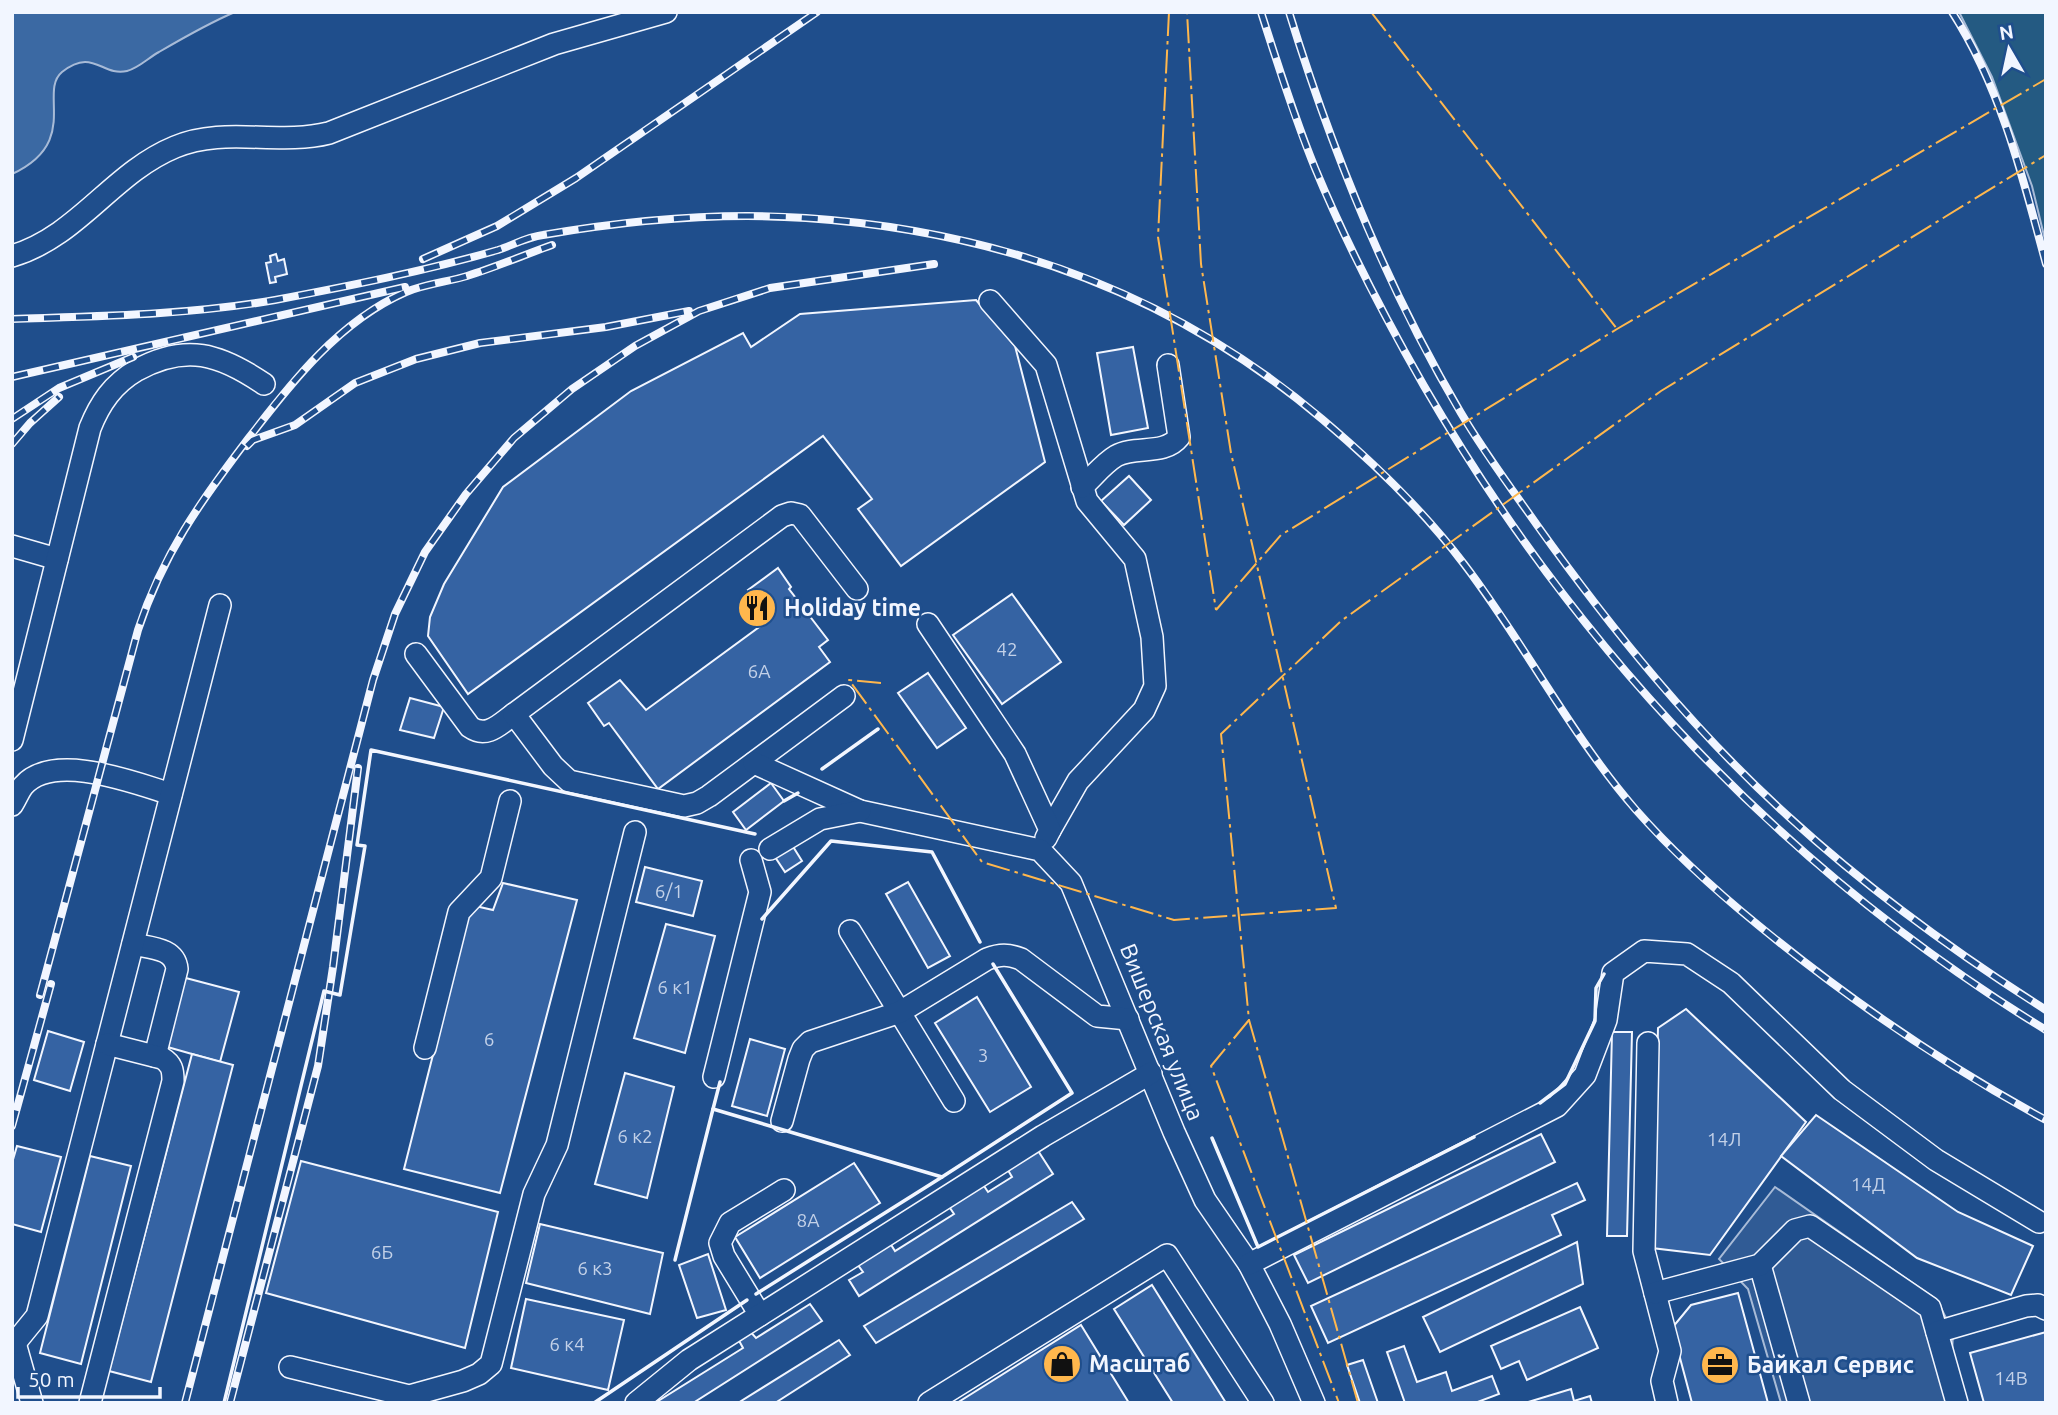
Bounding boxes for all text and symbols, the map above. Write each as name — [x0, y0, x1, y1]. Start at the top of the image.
north arrow — [1974, 14, 2044, 84]
text: N — [1998, 20, 2015, 44]
restaurant icon: Holiday time — [736, 587, 778, 629]
place label: Holiday time — [784, 595, 921, 620]
house number: 42 — [996, 638, 1018, 660]
house number: 6А — [747, 660, 771, 682]
house number: 6/1 — [655, 880, 683, 902]
street label: Вишерская улица — [1116, 940, 1209, 1124]
house number: 6 к1 — [657, 976, 693, 998]
house number: 6 — [484, 1028, 494, 1050]
house number: 3 — [978, 1044, 988, 1066]
house number: 6 к2 — [617, 1125, 653, 1147]
house number: 14Л — [1707, 1128, 1741, 1150]
house number: 14Д — [1851, 1173, 1885, 1195]
house number: 8А — [796, 1209, 820, 1231]
house number: 6Б — [371, 1241, 393, 1263]
house number: 6 к3 — [577, 1257, 613, 1279]
house number: 6 к4 — [549, 1333, 585, 1355]
shop icon: Масштаб — [1041, 1343, 1083, 1385]
office icon: Байкал Сервис — [1699, 1344, 1741, 1386]
place label: Масштаб — [1089, 1351, 1191, 1376]
place label: Байкал Сервис — [1747, 1352, 1914, 1377]
scale bar — [18, 1356, 159, 1400]
text: 50 m — [28, 1367, 75, 1391]
house number: 14В — [1994, 1367, 2028, 1389]

